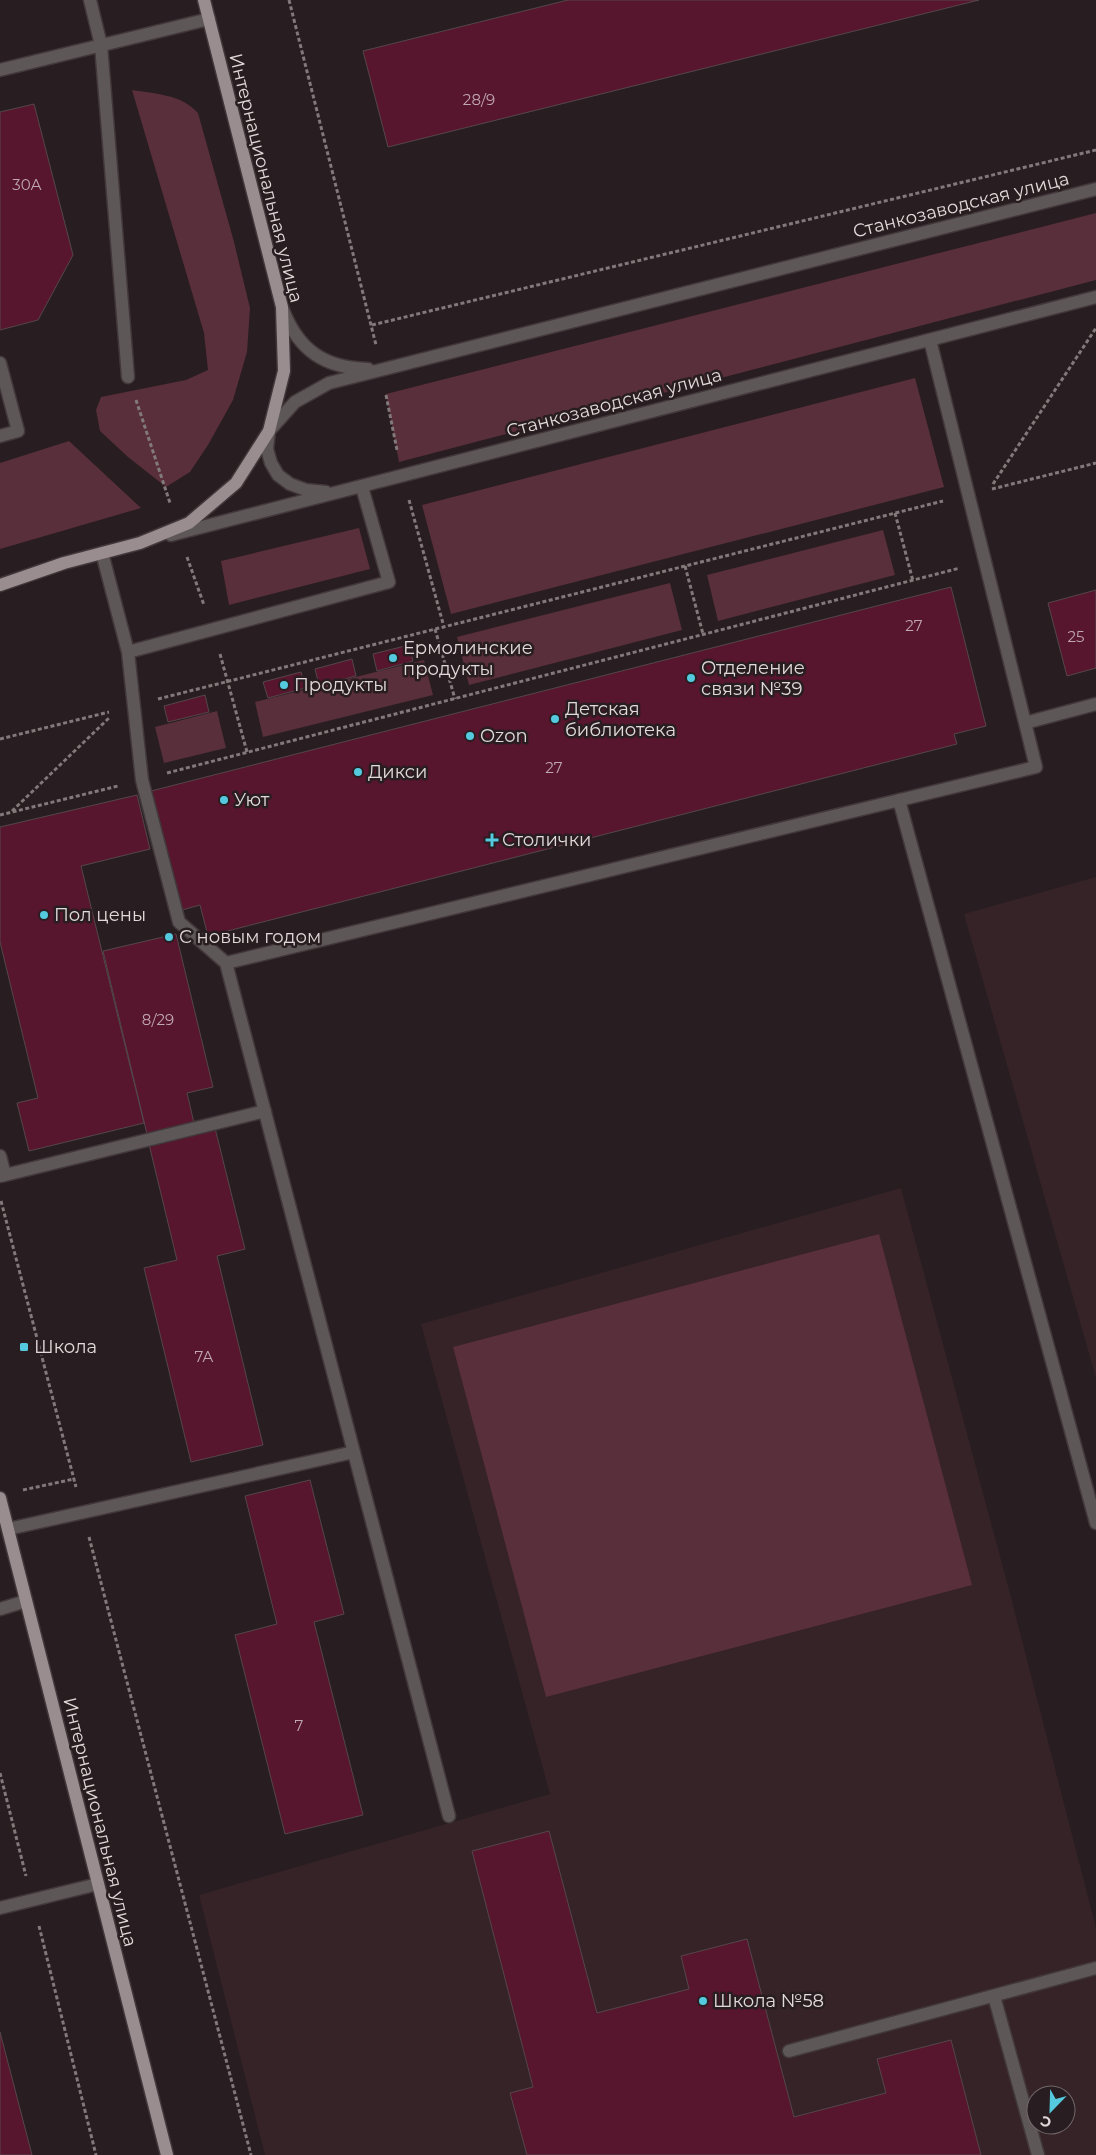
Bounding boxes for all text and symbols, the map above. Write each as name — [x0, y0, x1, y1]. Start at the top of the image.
street label: Интернациональная улица — [224, 51, 308, 305]
house number: 28/9 — [463, 90, 495, 109]
street label: Станкозаводская улица — [851, 167, 1071, 243]
house number: 30А — [12, 175, 42, 194]
street label: Станкозаводская улица — [504, 364, 724, 442]
house number: 27 — [905, 616, 923, 635]
house number: 25 — [1067, 627, 1085, 646]
place label: Ермолинские продукты — [403, 637, 533, 680]
marker: Ермолинские продукты — [387, 652, 399, 664]
place label: Отделение связи №39 — [701, 657, 805, 700]
marker: Отделение связи №39 — [685, 672, 697, 684]
place label: Продукты — [294, 674, 387, 696]
marker: Продукты — [278, 679, 290, 691]
place label: Детская библиотека — [565, 698, 676, 741]
marker: Детская библиотека — [549, 713, 561, 725]
place label: Ozon — [480, 725, 528, 747]
marker: Ozon — [464, 730, 476, 742]
house number: 27 — [545, 758, 563, 777]
place label: Дикси — [368, 761, 427, 783]
marker: Дикси — [352, 766, 364, 778]
place label: Уют — [234, 789, 270, 811]
marker: Уют — [218, 794, 230, 806]
place label: Столички — [502, 829, 591, 851]
marker: Столички — [486, 834, 498, 846]
place label: Пол цены — [54, 904, 146, 926]
marker: Пол цены — [38, 909, 50, 921]
place label: С новым годом — [179, 926, 321, 948]
marker: С новым годом — [163, 931, 175, 943]
house number: 8/29 — [142, 1010, 174, 1029]
place label: Школа — [34, 1336, 97, 1358]
marker: Школа — [18, 1341, 30, 1353]
house number: 7А — [194, 1347, 214, 1366]
street label: Интернациональная улица — [58, 1695, 142, 1949]
house number: 7 — [295, 1716, 304, 1735]
place label: Школа №58 — [713, 1990, 824, 2012]
marker: Школа №58 — [697, 1995, 709, 2007]
north arrow — [1026, 2085, 1076, 2135]
text: С — [1038, 2112, 1054, 2132]

